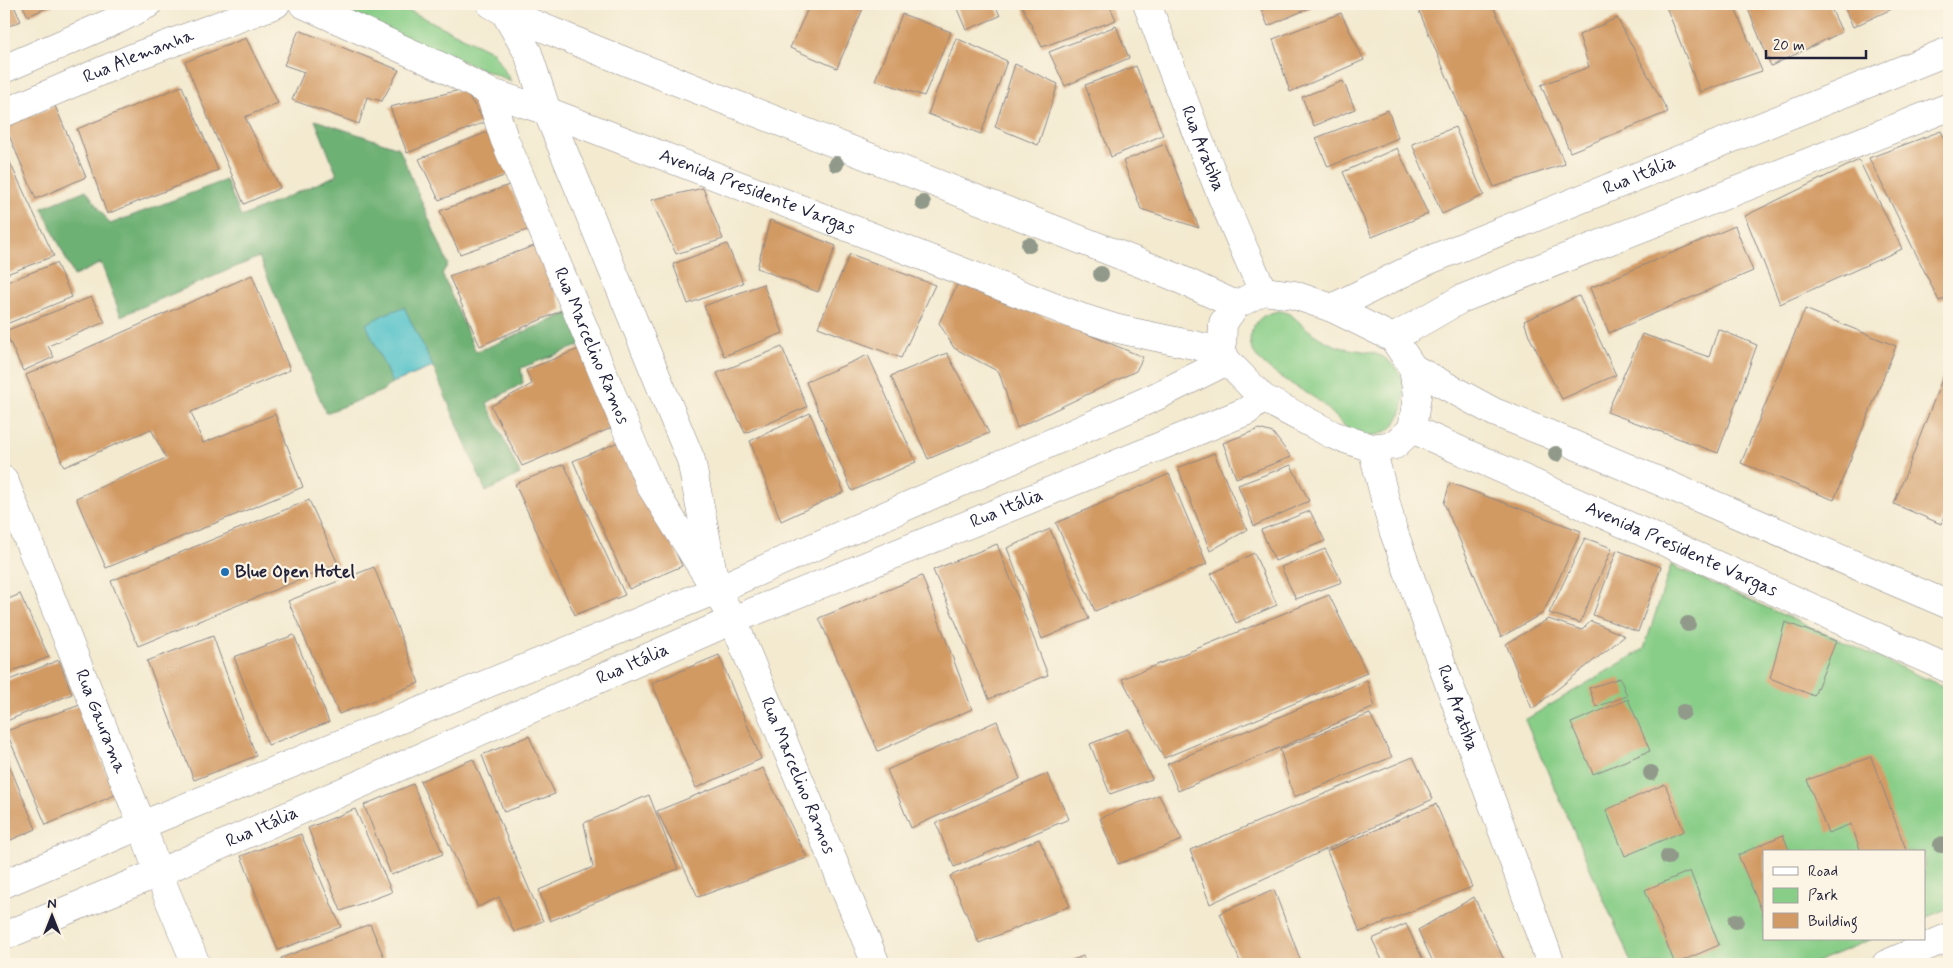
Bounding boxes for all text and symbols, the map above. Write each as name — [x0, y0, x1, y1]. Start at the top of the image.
street label: Rua Alemanha — [80, 24, 197, 89]
scale bar — [1766, 28, 1866, 60]
text: 20 m — [1773, 36, 1805, 56]
street label: Rua Aratiba — [1175, 102, 1230, 195]
street label: Avenida Presidente Vargas — [656, 144, 858, 241]
street label: Rua Itália — [1599, 150, 1680, 201]
street label: Rua Marcelino Ramos — [548, 264, 635, 428]
street label: Rua Itália — [967, 483, 1047, 534]
street label: Avenida Presidente Vargas — [1582, 496, 1781, 603]
place label: Blue Open Hotel — [235, 560, 356, 584]
marker: Blue Open Hotel — [219, 566, 231, 578]
street label: Rua Itália — [593, 638, 673, 691]
street label: Rua Aratiba — [1431, 662, 1484, 754]
street label: Rua Gaurama — [69, 666, 132, 777]
street label: Rua Marcelino Ramos — [754, 694, 841, 858]
street label: Rua Itália — [222, 801, 302, 854]
legend — [1763, 850, 1926, 940]
text: Road — [1808, 862, 1838, 882]
text: Park — [1808, 886, 1838, 906]
north arrow — [28, 890, 78, 940]
text: N — [47, 895, 57, 913]
text: Building — [1808, 912, 1858, 933]

